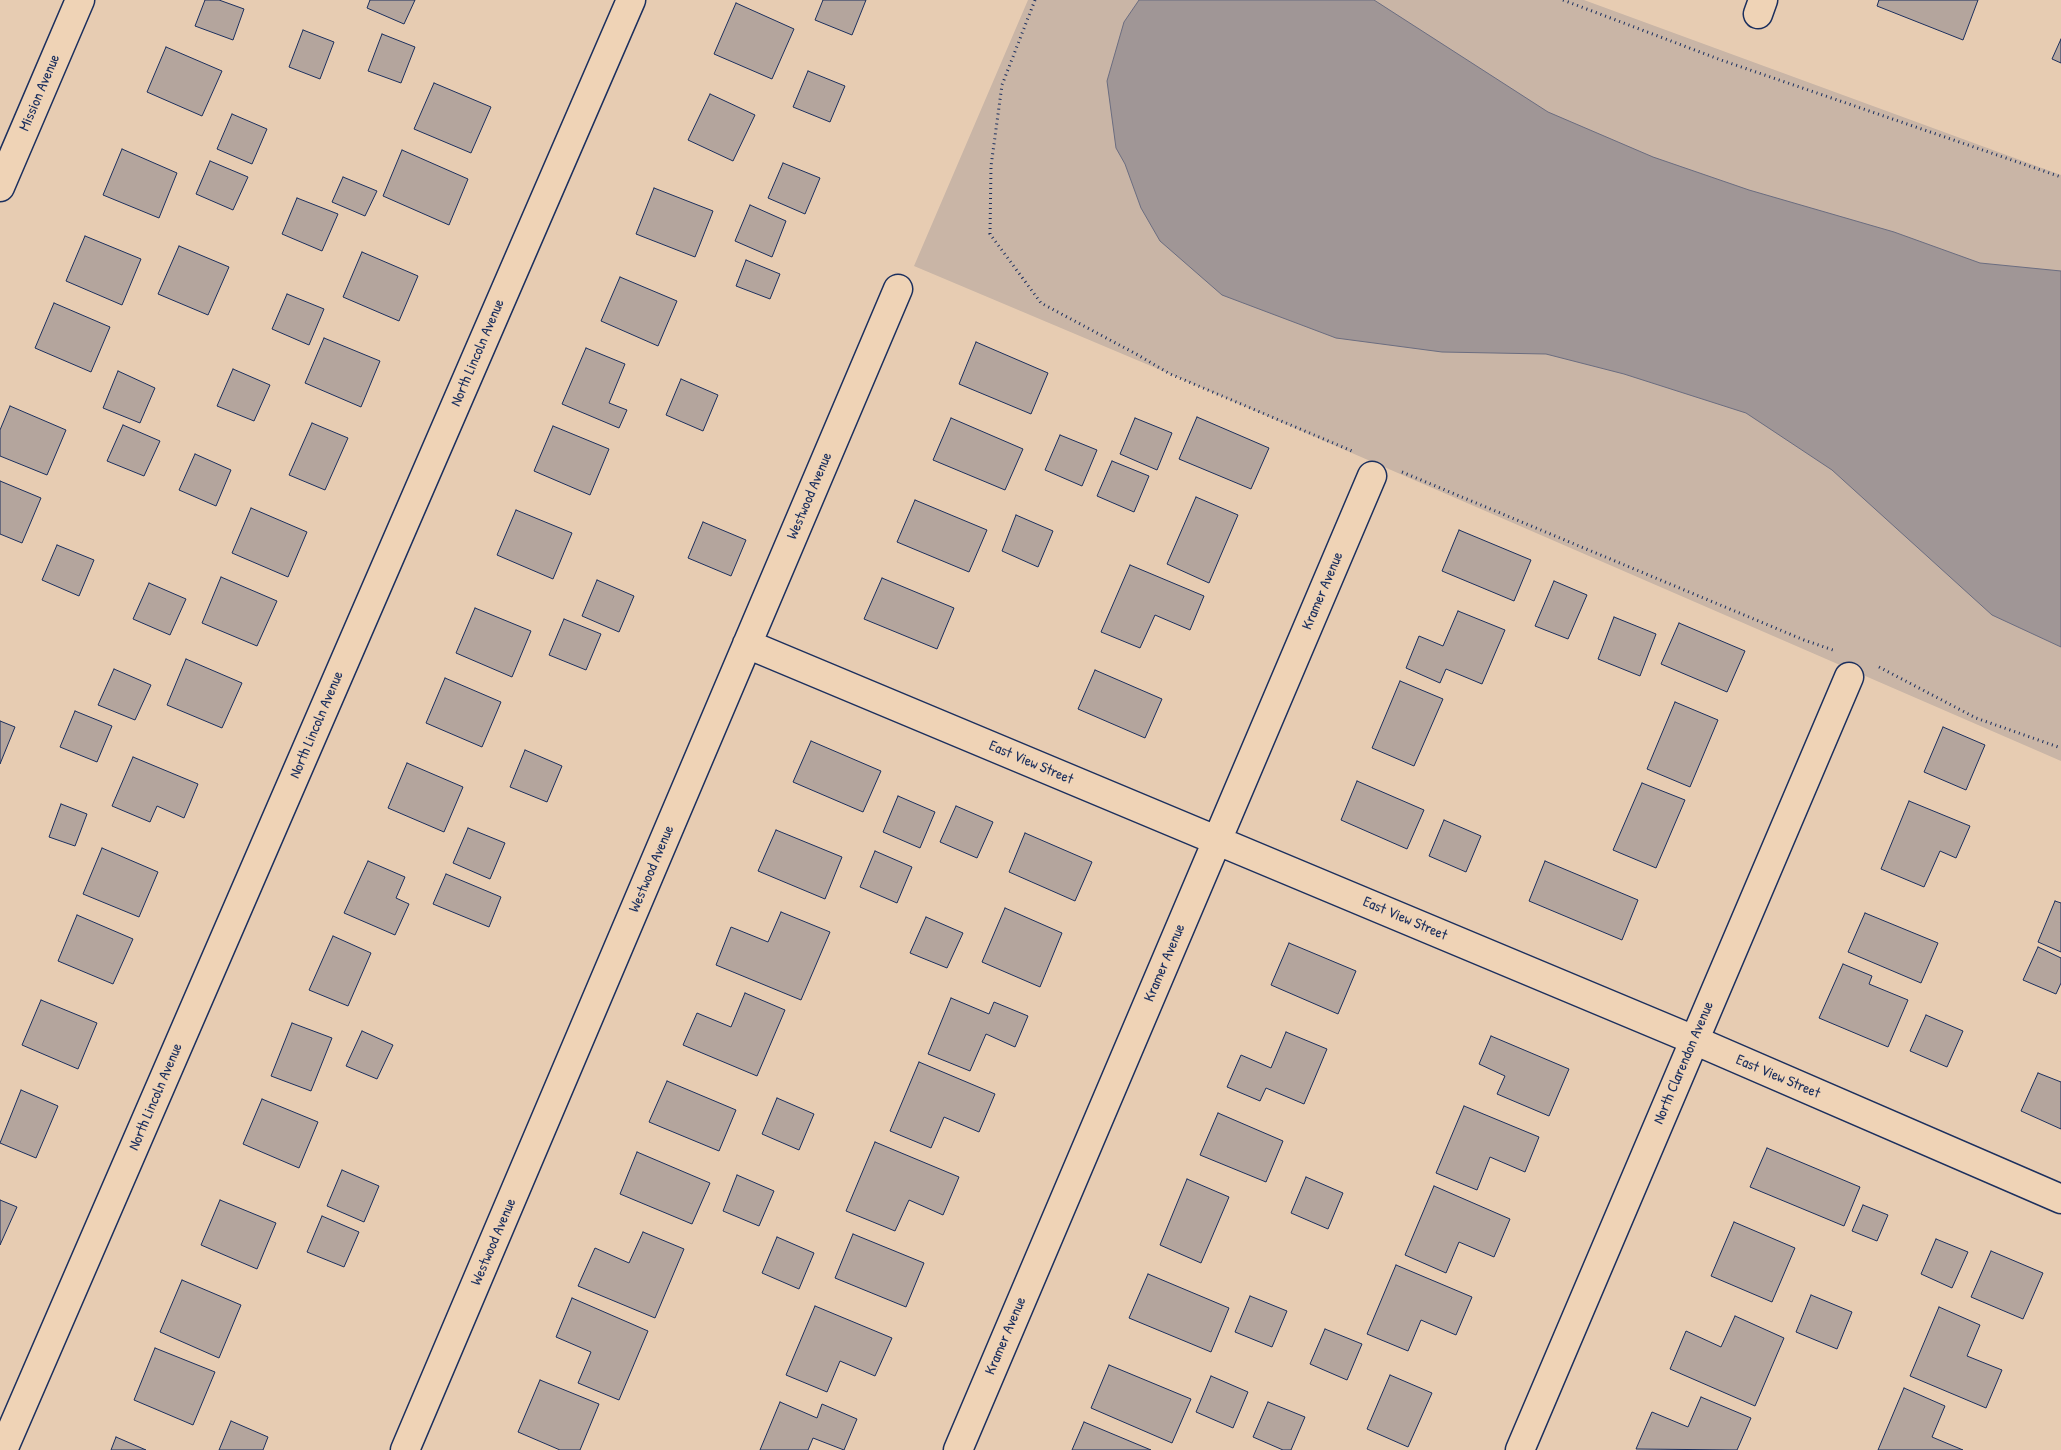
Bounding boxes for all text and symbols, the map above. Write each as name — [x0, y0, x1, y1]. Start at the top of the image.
street label: Mission Avenue — [16, 52, 64, 134]
street label: North Lincoln Avenue — [447, 297, 509, 409]
street label: Westwood Avenue — [784, 450, 836, 542]
street label: Kramer Avenue — [1299, 549, 1347, 633]
street label: North Lincoln Avenue — [286, 669, 348, 781]
street label: East View Street — [986, 737, 1076, 789]
street label: Westwood Avenue — [626, 823, 678, 915]
street label: East View Street — [1360, 893, 1450, 945]
street label: Kramer Avenue — [1141, 921, 1189, 1005]
street label: North Clarendon Avenue — [1650, 999, 1718, 1127]
street label: North Lincoln Avenue — [125, 1041, 187, 1153]
street label: East View Street — [1733, 1051, 1823, 1103]
street label: Westwood Avenue — [468, 1196, 520, 1288]
street label: Kramer Avenue — [982, 1294, 1030, 1378]

